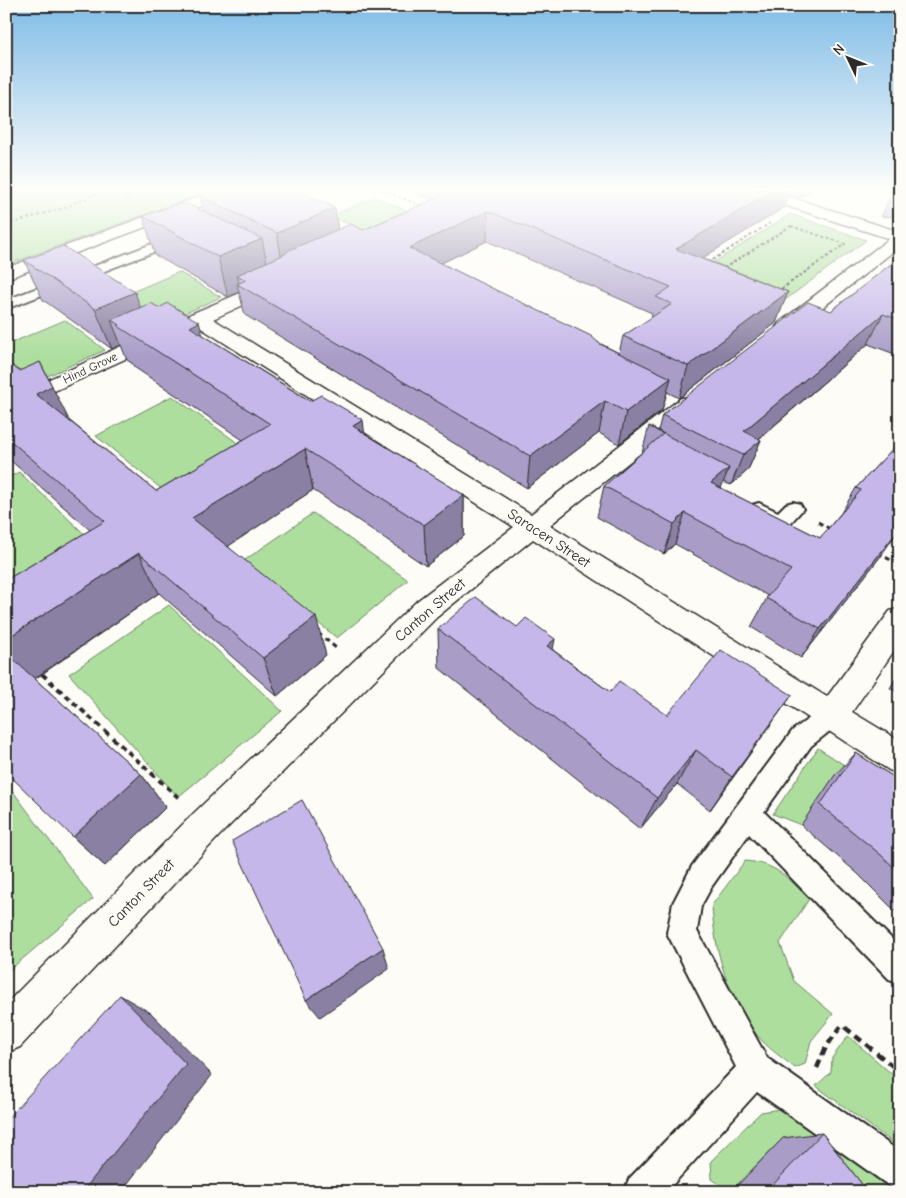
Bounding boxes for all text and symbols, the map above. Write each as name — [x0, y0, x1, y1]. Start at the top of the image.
north arrow — [824, 32, 874, 82]
text: N — [830, 40, 848, 59]
street label: Hind Grove — [61, 349, 119, 387]
street label: Saracen Street — [504, 505, 594, 572]
street label: Canton Street — [391, 574, 470, 646]
street label: Canton Street — [104, 855, 178, 931]

